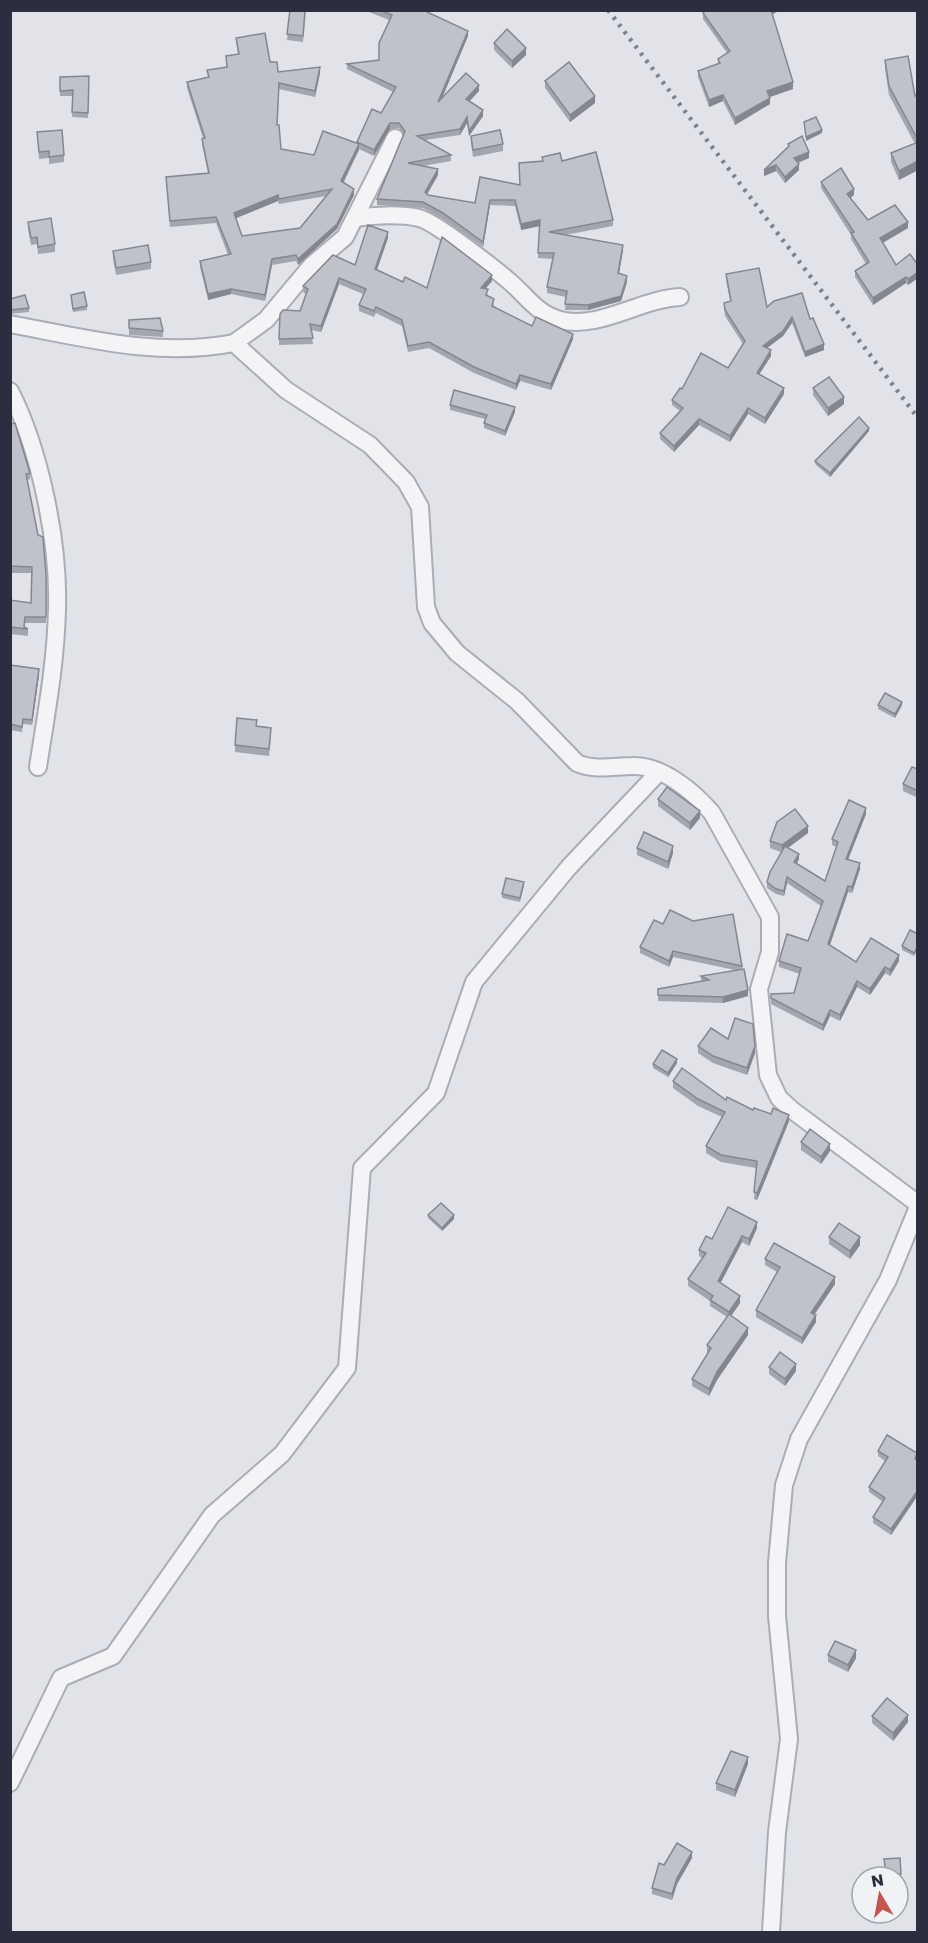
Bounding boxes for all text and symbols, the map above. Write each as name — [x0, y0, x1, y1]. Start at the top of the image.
north arrow — [850, 1865, 910, 1925]
text: N — [870, 1868, 885, 1893]

